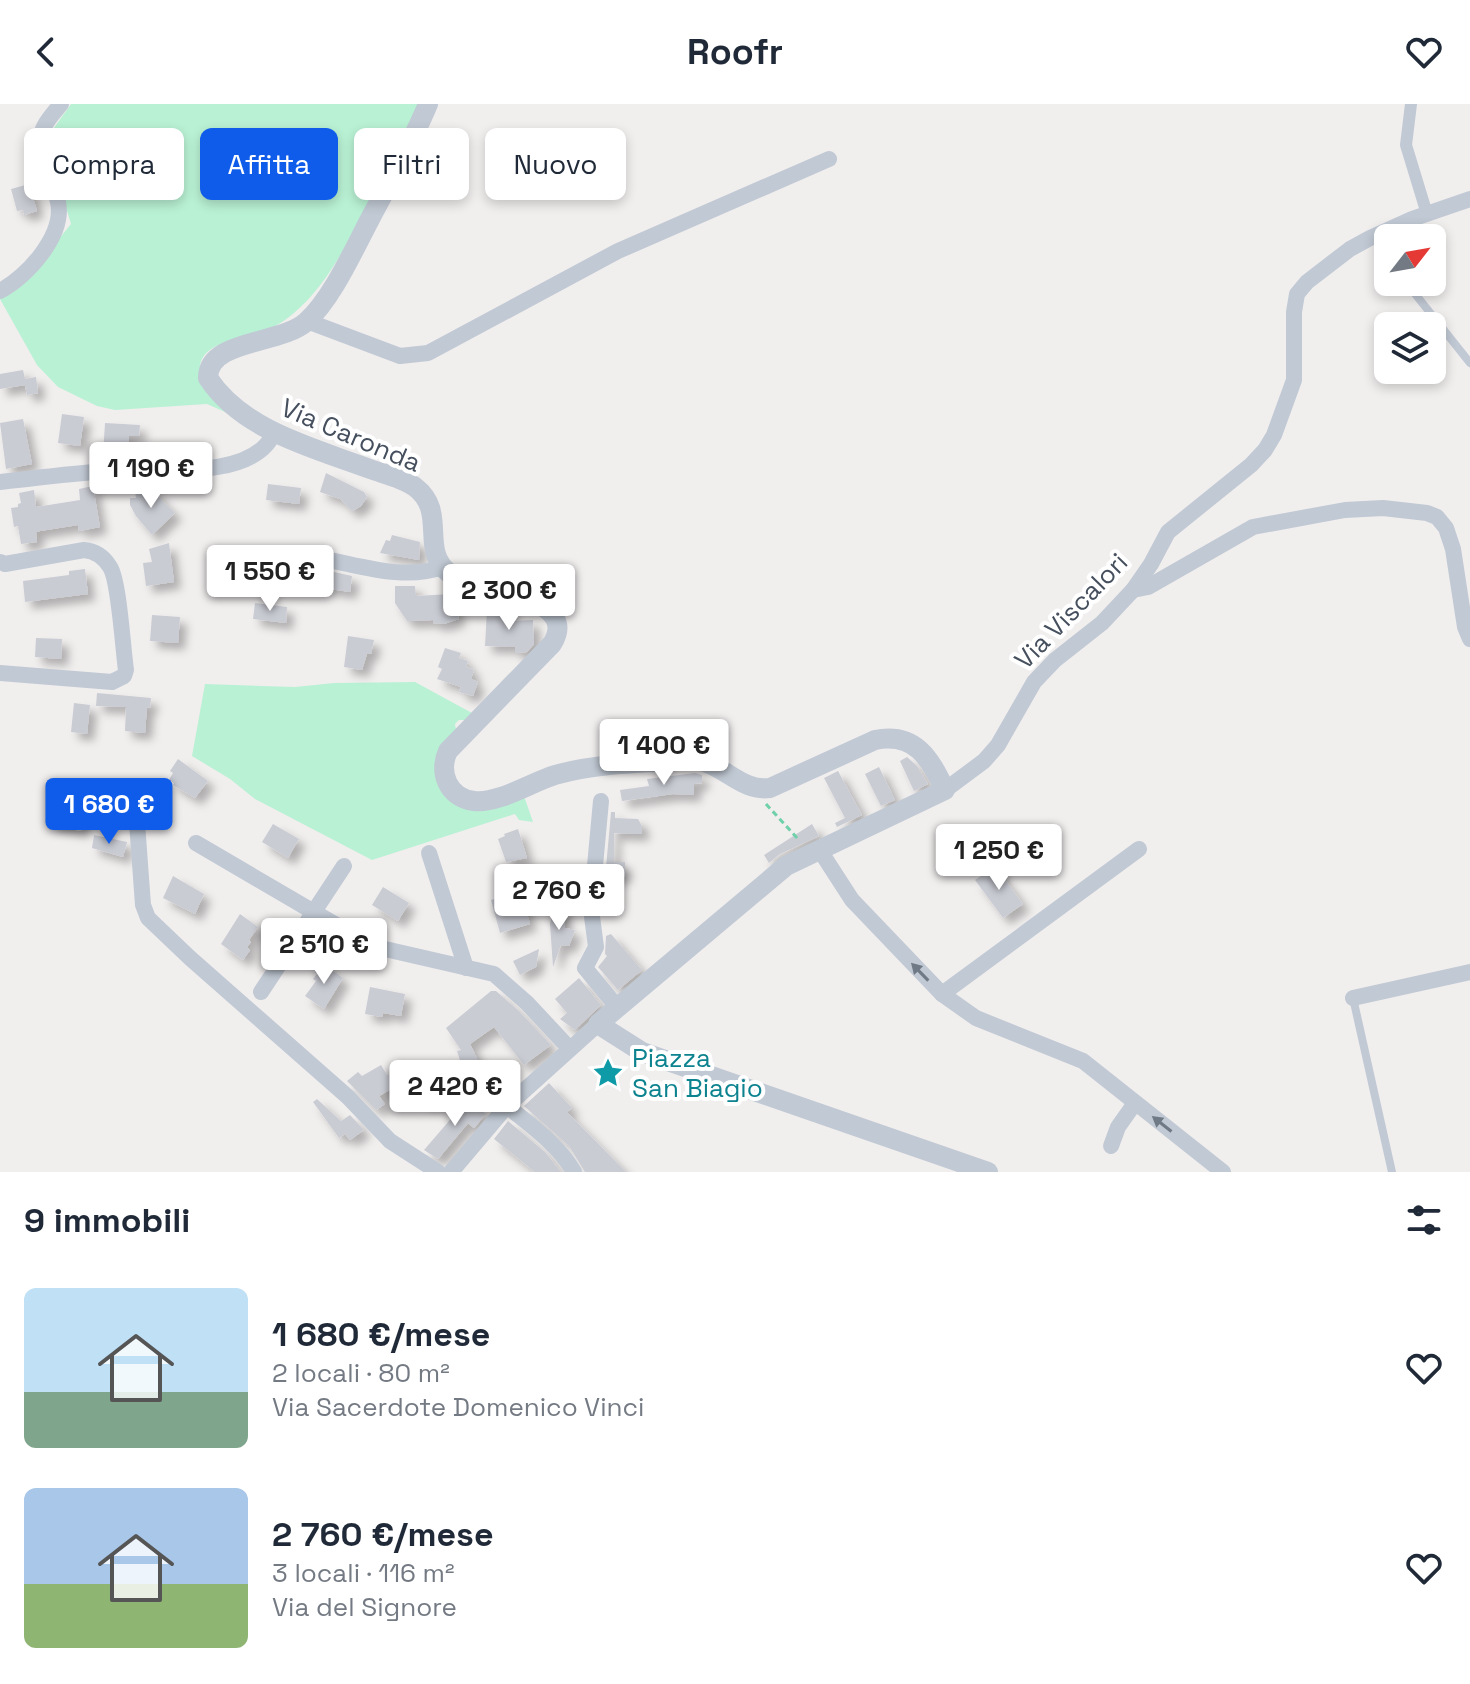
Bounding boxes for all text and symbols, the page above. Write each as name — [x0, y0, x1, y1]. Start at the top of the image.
text: Roofr — [687, 29, 783, 75]
icon: back — [24, 30, 68, 74]
icon: heart — [1402, 30, 1446, 74]
chip: Compra — [24, 128, 184, 200]
chip: Affitta — [200, 128, 338, 200]
chip: Filtri — [354, 128, 469, 200]
chip: Nuovo — [485, 128, 626, 200]
north arrow — [1374, 224, 1446, 296]
map controls — [1374, 224, 1446, 384]
button: layers — [1374, 312, 1446, 384]
street label: Via Caronda — [276, 390, 426, 480]
pin: 1 190 € — [77, 442, 225, 510]
text: 1 190 € — [107, 451, 195, 485]
pin: 1 550 € — [196, 545, 344, 613]
street label: Via Viscalori — [1007, 546, 1135, 676]
text: 1 550 € — [225, 554, 315, 588]
pin: 2 300 € — [435, 564, 583, 632]
text: 2 300 € — [461, 573, 557, 607]
pin: 1 400 € — [590, 719, 738, 787]
text: 1 400 € — [618, 728, 710, 762]
pin: 1 680 € — [35, 778, 183, 846]
text: 1 680 € — [63, 787, 155, 821]
pin: 1 250 € — [925, 824, 1073, 892]
text: 1 250 € — [954, 833, 1044, 867]
pin: 2 760 € — [485, 864, 633, 932]
text: 2 760 € — [512, 873, 606, 907]
pin: 2 510 € — [250, 918, 398, 986]
text: 2 510 € — [279, 927, 369, 961]
one-way arrow — [912, 963, 930, 982]
place label: Piazza San Biagio — [632, 1041, 763, 1105]
place icon: Piazza San Biagio — [591, 1056, 625, 1090]
pin: 2 420 € — [381, 1060, 529, 1128]
text: 2 420 € — [407, 1069, 503, 1103]
one-way arrow — [1152, 1116, 1172, 1132]
icon: filters — [1402, 1198, 1446, 1242]
text: 9 immobili — [24, 1199, 190, 1242]
text: 1 680 €/mese — [272, 1313, 490, 1356]
icon: home — [88, 1320, 184, 1416]
icon: heart — [1402, 1346, 1446, 1390]
text: 2 locali · 80 m² — [272, 1356, 450, 1390]
text: Via Sacerdote Domenico Vinci — [272, 1390, 644, 1424]
text: 2 760 €/mese — [272, 1513, 494, 1556]
icon: home — [88, 1520, 184, 1616]
icon: heart — [1402, 1546, 1446, 1590]
text: 3 locali · 116 m² — [272, 1556, 455, 1590]
text: Via del Signore — [272, 1590, 457, 1624]

